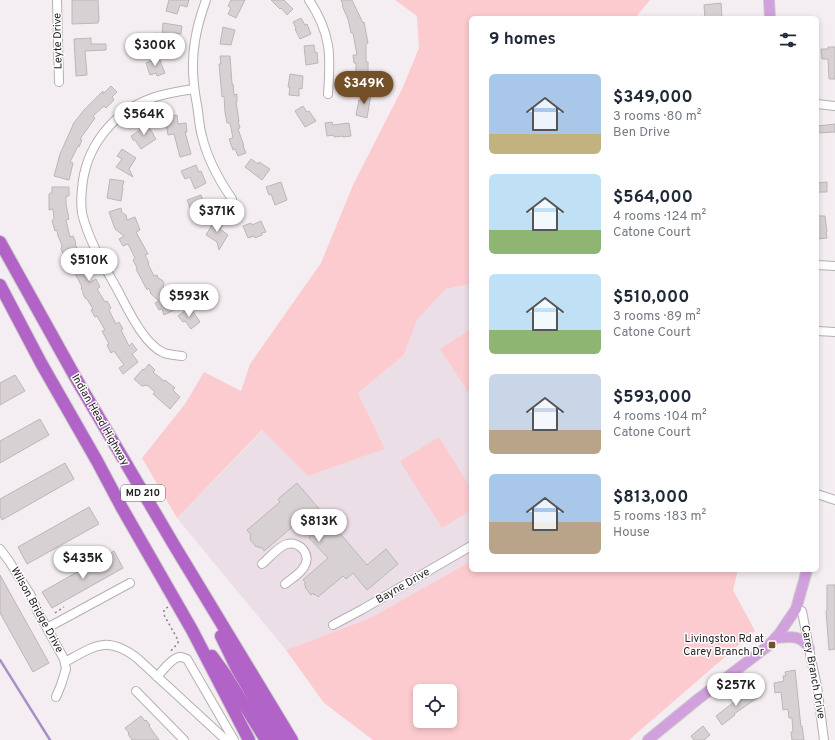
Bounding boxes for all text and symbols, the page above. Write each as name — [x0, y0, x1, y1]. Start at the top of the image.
street label: Leyte Drive — [51, 13, 65, 69]
text: 9 homes — [489, 29, 556, 51]
icon: filters — [777, 29, 799, 51]
pin: $300K — [127, 33, 183, 67]
text: $300K — [134, 38, 176, 54]
pin: $349K — [336, 71, 392, 105]
text: $349K — [343, 76, 385, 92]
text: $349,000 — [613, 87, 693, 109]
icon: home — [521, 90, 569, 138]
pin: $564K — [116, 102, 172, 136]
text: $564K — [123, 107, 165, 123]
text: 3 rooms · 80 m² — [613, 109, 701, 125]
text: Ben Drive — [613, 125, 670, 141]
text: $564,000 — [613, 187, 693, 209]
icon: home — [521, 190, 569, 238]
pin: $371K — [189, 199, 245, 233]
text: $371K — [198, 204, 236, 220]
text: 4 rooms · 124 m² — [613, 209, 706, 225]
text: Catone Court — [613, 225, 691, 241]
pin: $510K — [61, 248, 117, 282]
text: $510K — [70, 253, 108, 269]
pin: $593K — [161, 284, 217, 318]
text: $510,000 — [613, 287, 690, 309]
text: $593K — [169, 289, 209, 305]
icon: home — [521, 290, 569, 338]
text: 3 rooms · 89 m² — [613, 309, 701, 325]
text: Catone Court — [613, 325, 691, 341]
street label: Indian Head Highway — [68, 372, 132, 468]
text: $593,000 — [613, 387, 692, 409]
icon: home — [521, 390, 569, 438]
text: 4 rooms · 104 m² — [613, 409, 707, 425]
text: Catone Court — [613, 425, 691, 441]
road number: MD 210 — [121, 485, 165, 501]
text: $813,000 — [613, 487, 688, 509]
icon: home — [521, 490, 569, 538]
pin: $813K — [291, 509, 347, 543]
text: 5 rooms · 183 m² — [613, 509, 706, 525]
text: $813K — [300, 514, 338, 530]
text: House — [613, 525, 650, 541]
pin: $435K — [55, 546, 111, 580]
text: $435K — [62, 551, 104, 567]
street label: Wilson Bridge Drive — [8, 565, 66, 655]
street label: Bayne Drive — [374, 565, 433, 607]
street label: Carey Branch Drive — [798, 624, 828, 720]
place label: Livingston Rd at Carey Branch Dr — [683, 632, 765, 659]
marker: Livingston Rd at Carey Branch Dr — [767, 640, 777, 650]
pin: $257K — [708, 673, 764, 707]
text: $257K — [716, 678, 756, 694]
map controls — [413, 684, 457, 728]
button: locate — [413, 684, 457, 728]

